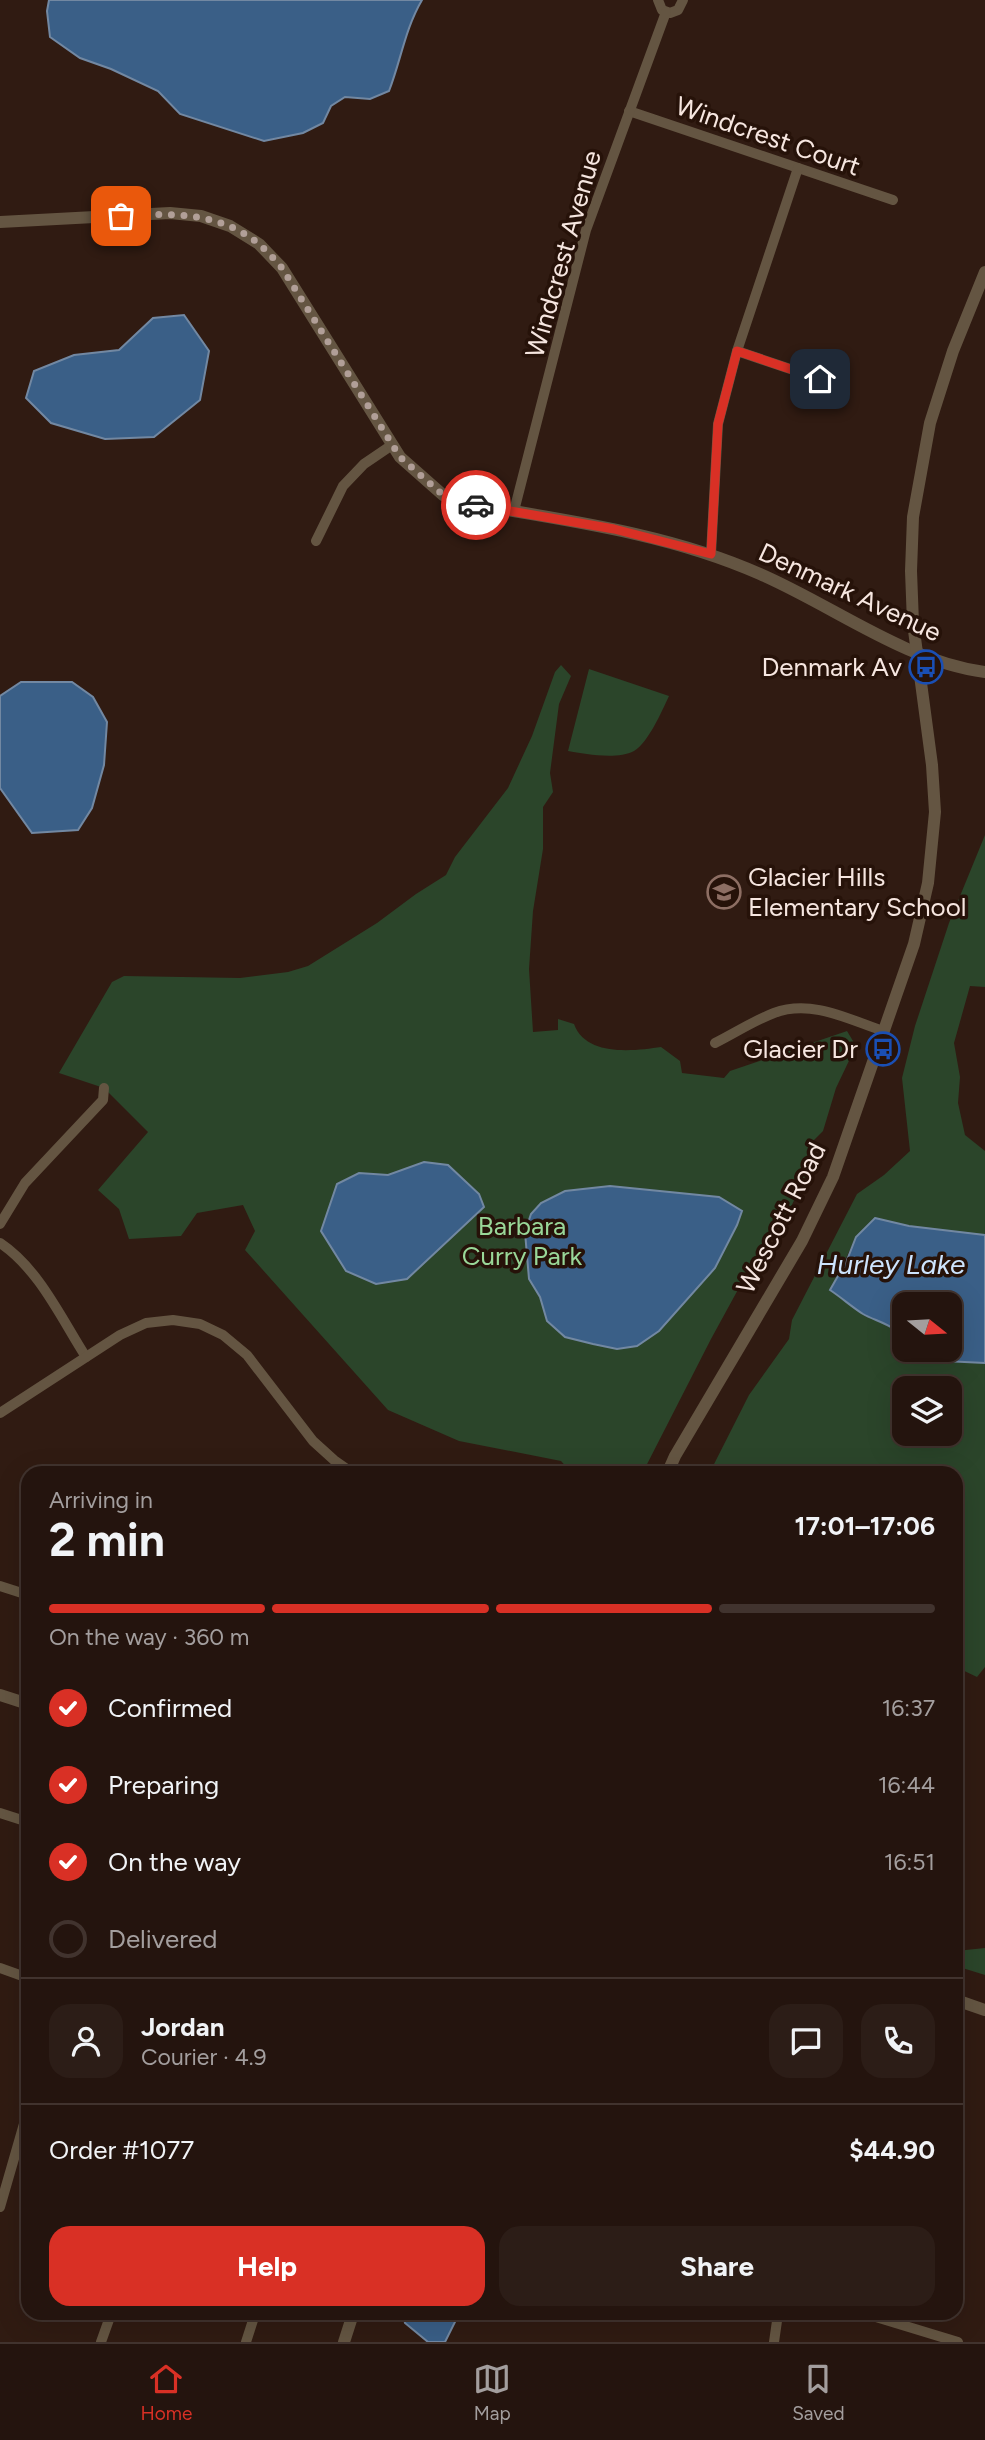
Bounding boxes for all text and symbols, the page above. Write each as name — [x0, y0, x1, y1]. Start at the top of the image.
street label: Windcrest Court — [671, 89, 865, 183]
street label: Windcrest Avenue — [518, 147, 608, 361]
pin — [91, 186, 151, 246]
icon: bag — [102, 197, 140, 235]
pin — [790, 349, 850, 409]
icon: home — [801, 360, 839, 398]
courier — [441, 470, 511, 540]
icon: car — [457, 486, 495, 524]
street label: Denmark Avenue — [754, 536, 946, 648]
bus stop icon: Denmark Av — [907, 648, 945, 686]
place label: Denmark Av — [761, 651, 902, 683]
place label: Glacier Hills Elementary School — [748, 861, 966, 923]
school or university icon: Glacier Hills Elementary School — [705, 873, 743, 911]
bus stop icon: Glacier Dr — [864, 1030, 902, 1068]
place label: Glacier Dr — [743, 1033, 858, 1065]
street label: Wescott Road — [729, 1137, 833, 1299]
park label: Barbara Curry Park — [462, 1210, 583, 1272]
water label: Hurley Lake — [817, 1247, 965, 1281]
north arrow — [892, 1292, 962, 1362]
map controls — [892, 1292, 962, 1446]
button: layers — [892, 1376, 962, 1446]
text: Arriving in — [49, 1486, 153, 1514]
text: 17:01–17:06 — [794, 1510, 935, 1542]
text: 2 min — [49, 1512, 165, 1568]
text: On the way · 360 m — [49, 1623, 249, 1651]
icon: check — [49, 1689, 87, 1727]
text: Confirmed — [108, 1692, 232, 1724]
text: 16:37 — [882, 1694, 935, 1722]
icon: check — [49, 1766, 87, 1804]
text: Preparing — [108, 1769, 219, 1801]
text: 16:44 — [878, 1771, 935, 1799]
icon: check — [49, 1843, 87, 1881]
text: On the way — [108, 1846, 241, 1878]
text: 16:51 — [884, 1848, 935, 1876]
text: Delivered — [108, 1923, 217, 1955]
button: person — [49, 2004, 123, 2078]
button: chat — [769, 2004, 843, 2078]
button: phone — [861, 2004, 935, 2078]
text: Jordan — [141, 2011, 224, 2043]
text: Courier · 4.9 — [141, 2043, 267, 2071]
text: Order #1077 — [49, 2134, 194, 2166]
text: $44.90 — [849, 2134, 935, 2166]
button: Help — [49, 2226, 485, 2306]
button: Share — [499, 2226, 935, 2306]
tab: Home — [140, 2360, 192, 2425]
tab: Map — [473, 2360, 511, 2425]
tab: Saved — [792, 2360, 845, 2425]

